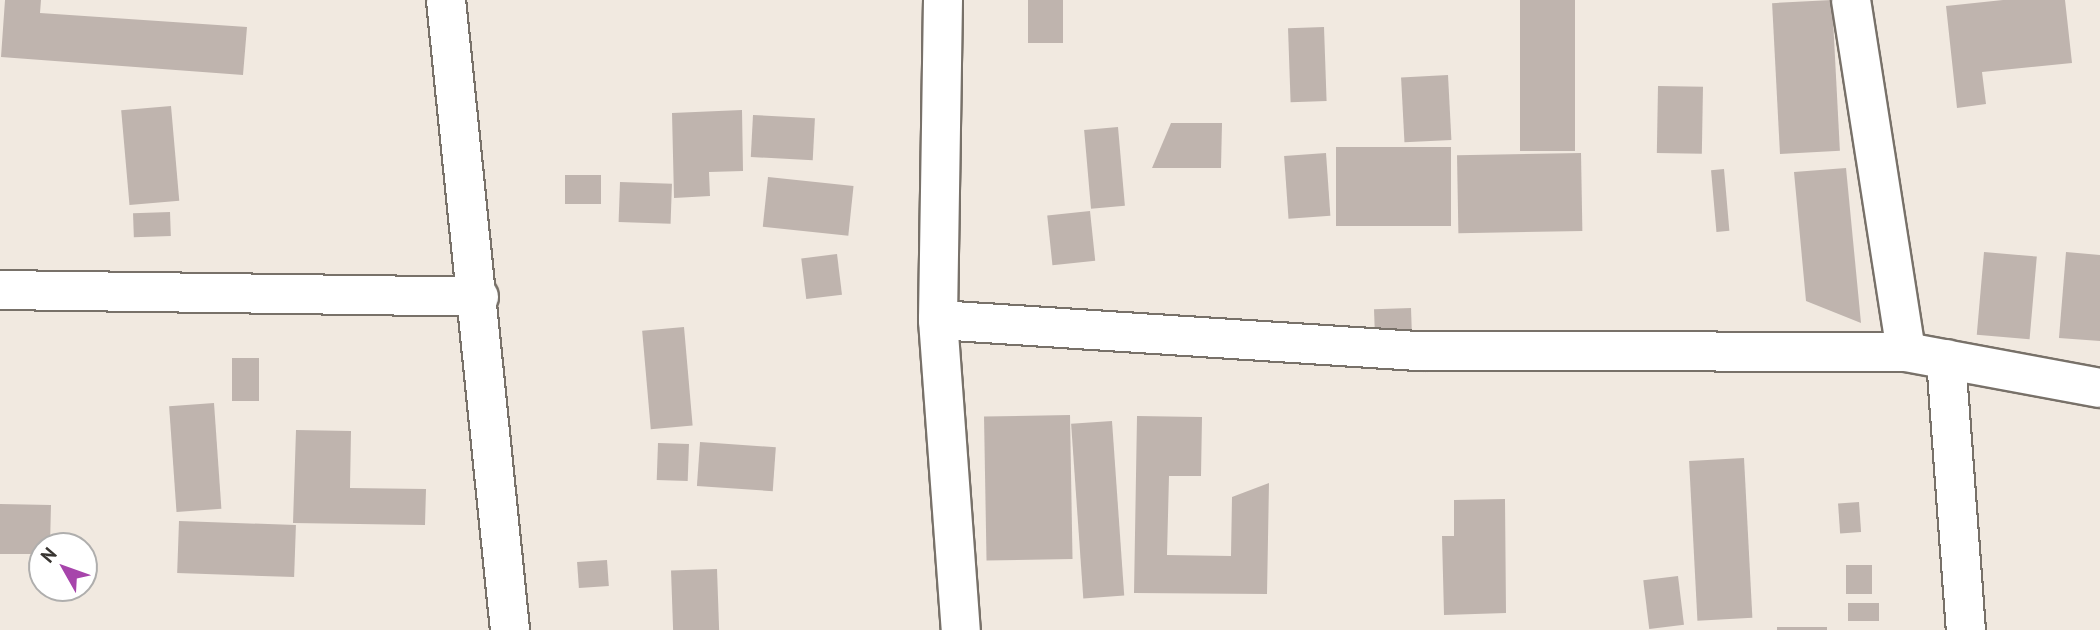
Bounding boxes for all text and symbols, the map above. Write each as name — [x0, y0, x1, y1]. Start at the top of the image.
north arrow — [28, 532, 98, 602]
text: N — [35, 542, 62, 567]

